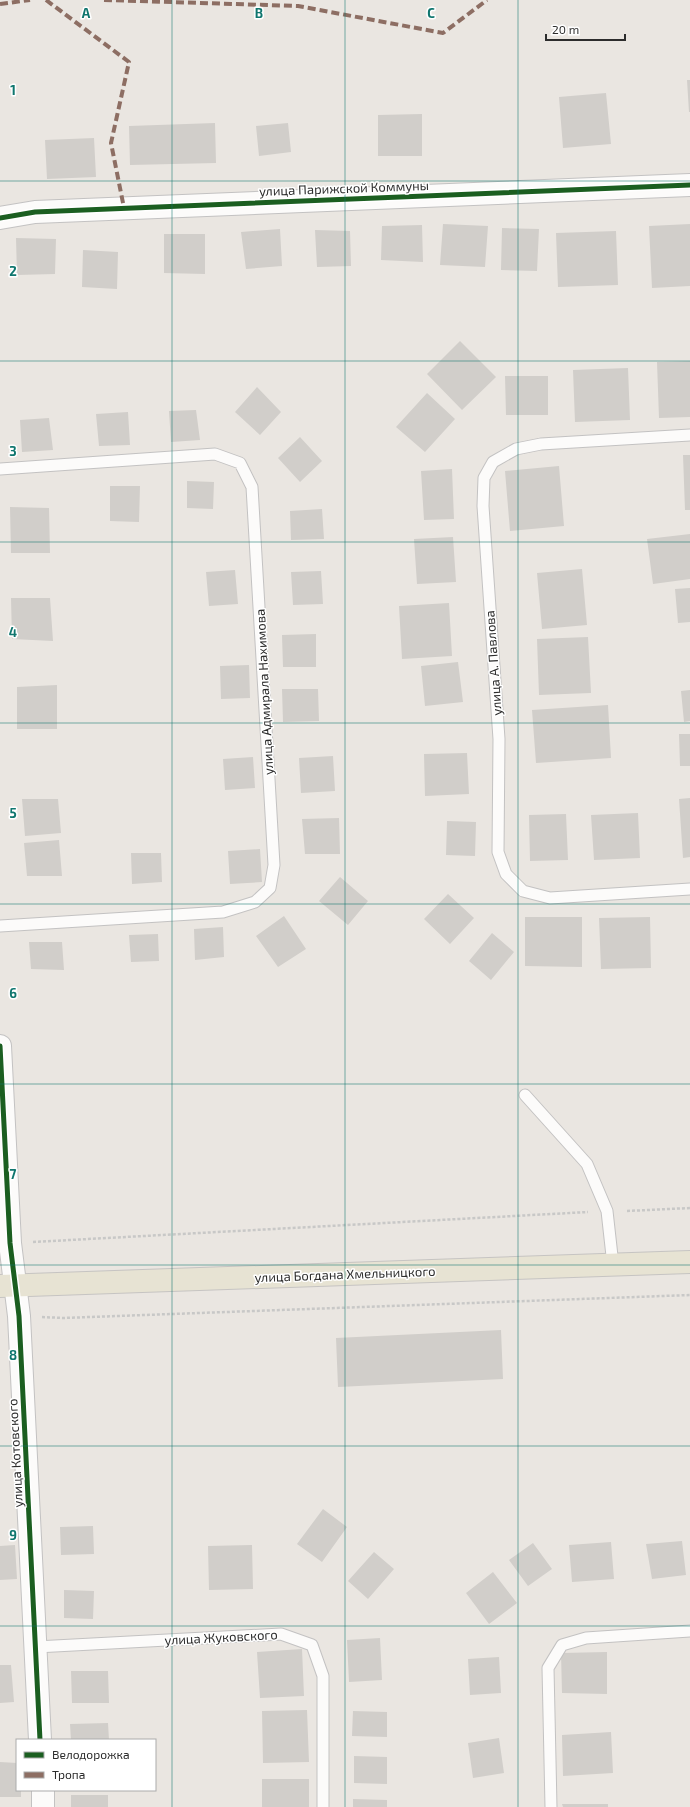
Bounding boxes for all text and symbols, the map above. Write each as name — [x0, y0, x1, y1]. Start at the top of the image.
text: A — [82, 5, 91, 21]
text: B — [255, 5, 263, 21]
text: C — [427, 5, 435, 21]
scale bar — [546, 16, 625, 42]
text: 20 m — [552, 22, 579, 36]
text: 1 — [10, 82, 16, 98]
street label: улица Парижской Коммуны — [259, 177, 429, 199]
text: 2 — [9, 263, 17, 279]
text: 3 — [9, 443, 17, 459]
street label: улица Адмирала Нахимова — [252, 609, 276, 775]
street label: улица А. Павлова — [481, 610, 505, 716]
text: 4 — [9, 624, 17, 640]
text: 5 — [9, 805, 17, 821]
text: 6 — [9, 985, 17, 1001]
text: 7 — [10, 1166, 17, 1182]
street label: улица Богдана Хмельницкого — [254, 1263, 436, 1285]
text: 8 — [9, 1347, 17, 1363]
street label: улица Котовского — [4, 1398, 26, 1508]
text: 9 — [9, 1527, 17, 1543]
street label: улица Жуковского — [164, 1626, 278, 1648]
legend — [16, 1739, 156, 1791]
text: Велодорожка — [52, 1747, 130, 1761]
text: Тропа — [52, 1767, 85, 1781]

